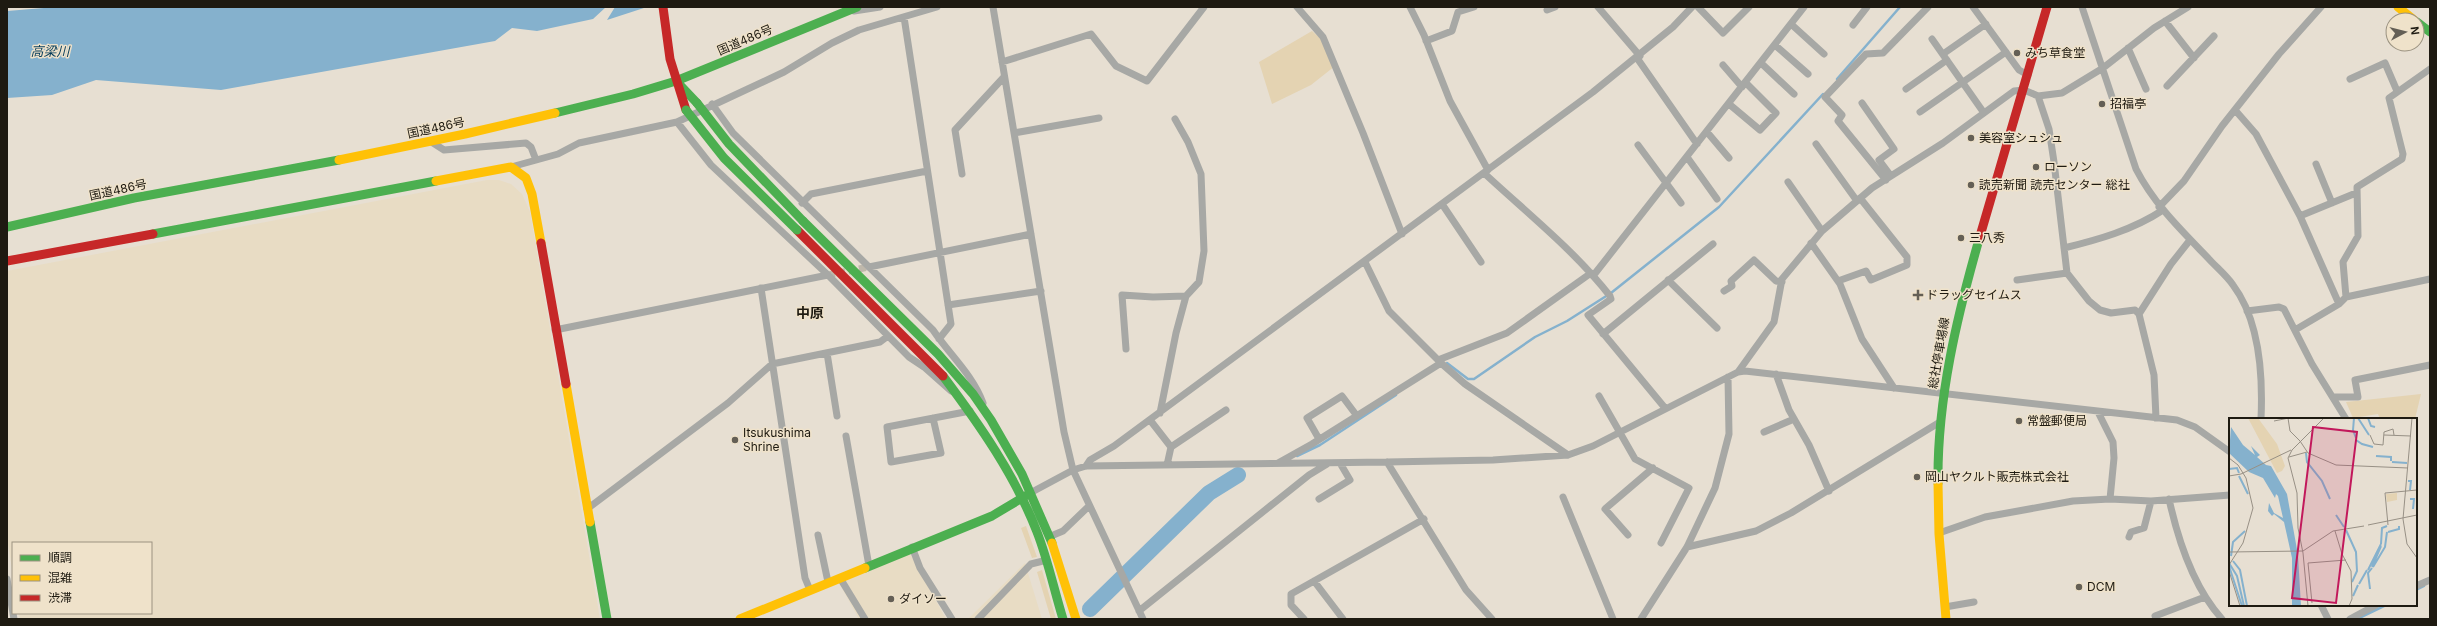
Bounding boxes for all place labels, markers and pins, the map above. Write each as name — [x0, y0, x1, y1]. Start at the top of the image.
place label: みち草食堂 — [2025, 45, 2085, 60]
marker: みち草食堂 — [2012, 48, 2022, 58]
place label: 招福亭 — [2110, 96, 2146, 111]
marker: 招福亭 — [2097, 99, 2107, 109]
place label: 美容室シュシュ — [1979, 130, 2063, 145]
marker: 美容室シュシュ — [1966, 133, 1976, 143]
place label: ローソン — [2044, 159, 2092, 174]
marker: ローソン — [2031, 162, 2041, 172]
place label: 読売新聞 読売センター 総社 — [1979, 177, 2130, 192]
marker: 読売新聞 読売センター 総社 — [1966, 180, 1976, 190]
place label: 三八秀 — [1969, 230, 2005, 245]
marker: 三八秀 — [1956, 233, 1966, 243]
place label: ドラッグセイムス — [1926, 287, 2022, 302]
marker: ドラッグセイムス — [1913, 290, 1923, 300]
place label: 常盤郵便局 — [2027, 413, 2087, 428]
marker: 常盤郵便局 — [2014, 416, 2024, 426]
place label: Itsukushima Shrine — [743, 425, 811, 454]
marker: Itsukushima Shrine — [730, 435, 740, 445]
place label: 岡山ヤクルト販売株式会社 — [1925, 469, 2069, 484]
marker: 岡山ヤクルト販売株式会社 — [1912, 472, 1922, 482]
place label: DCM — [2087, 579, 2115, 594]
marker: DCM — [2074, 582, 2084, 592]
place label: ダイソー — [899, 591, 947, 606]
marker: ダイソー — [886, 594, 896, 604]

